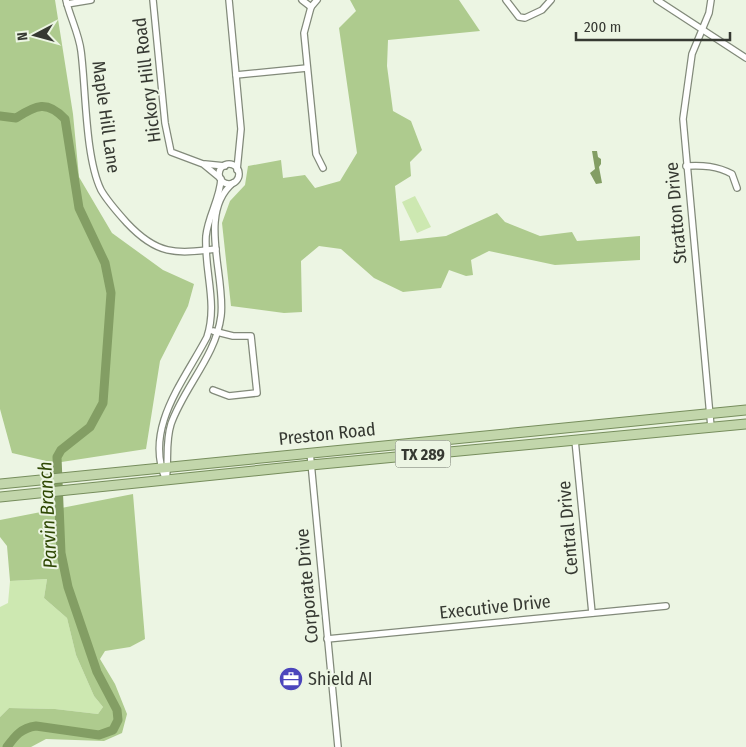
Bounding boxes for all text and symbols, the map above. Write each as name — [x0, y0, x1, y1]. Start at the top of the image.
north arrow — [10, 10, 60, 60]
scale bar — [576, 10, 730, 42]
street label: Hickory Hill Road — [128, 16, 166, 144]
text: 200 m — [584, 18, 621, 36]
text: N — [14, 31, 31, 41]
street label: Maple Hill Lane — [87, 59, 125, 175]
street label: Stratton Drive — [661, 161, 691, 265]
street label: Preston Road — [277, 418, 377, 450]
road number: TX 289 — [396, 440, 450, 468]
water label: Parvin Branch — [33, 461, 62, 569]
street label: Central Drive — [553, 480, 583, 576]
street label: Corporate Drive — [291, 528, 323, 644]
street label: Executive Drive — [438, 590, 552, 624]
office icon: Shield AI — [278, 666, 304, 692]
place label: Shield AI — [308, 668, 373, 690]

